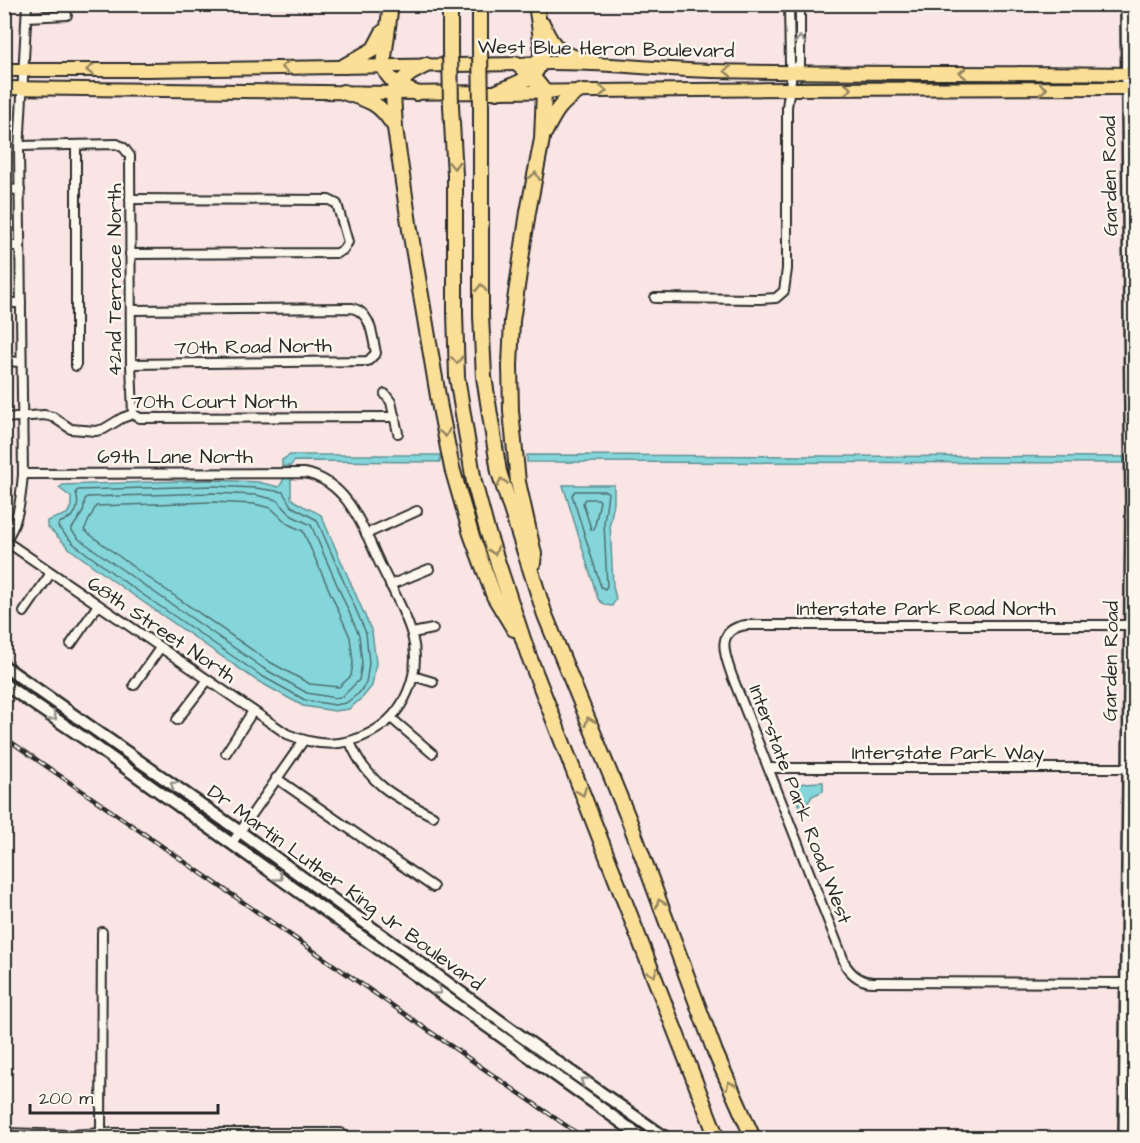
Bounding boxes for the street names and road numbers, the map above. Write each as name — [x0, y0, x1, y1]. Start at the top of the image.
street label: West Blue Heron Boulevard — [477, 33, 735, 65]
street label: Garden Road — [1095, 116, 1125, 236]
street label: 42nd Terrace North — [101, 183, 129, 377]
street label: 70th Road North — [174, 332, 332, 362]
street label: 70th Court North — [131, 388, 297, 416]
street label: 69th Lane North — [97, 443, 253, 471]
street label: 68th Street North — [81, 570, 241, 690]
street label: Interstate Park Road North — [796, 595, 1056, 623]
street label: Garden Road — [1096, 601, 1126, 721]
street label: Interstate Park Road West — [741, 681, 859, 928]
street label: Interstate Park Way — [852, 739, 1044, 768]
street label: Dr Martin Luther King Jr Boulevard — [201, 778, 489, 998]

